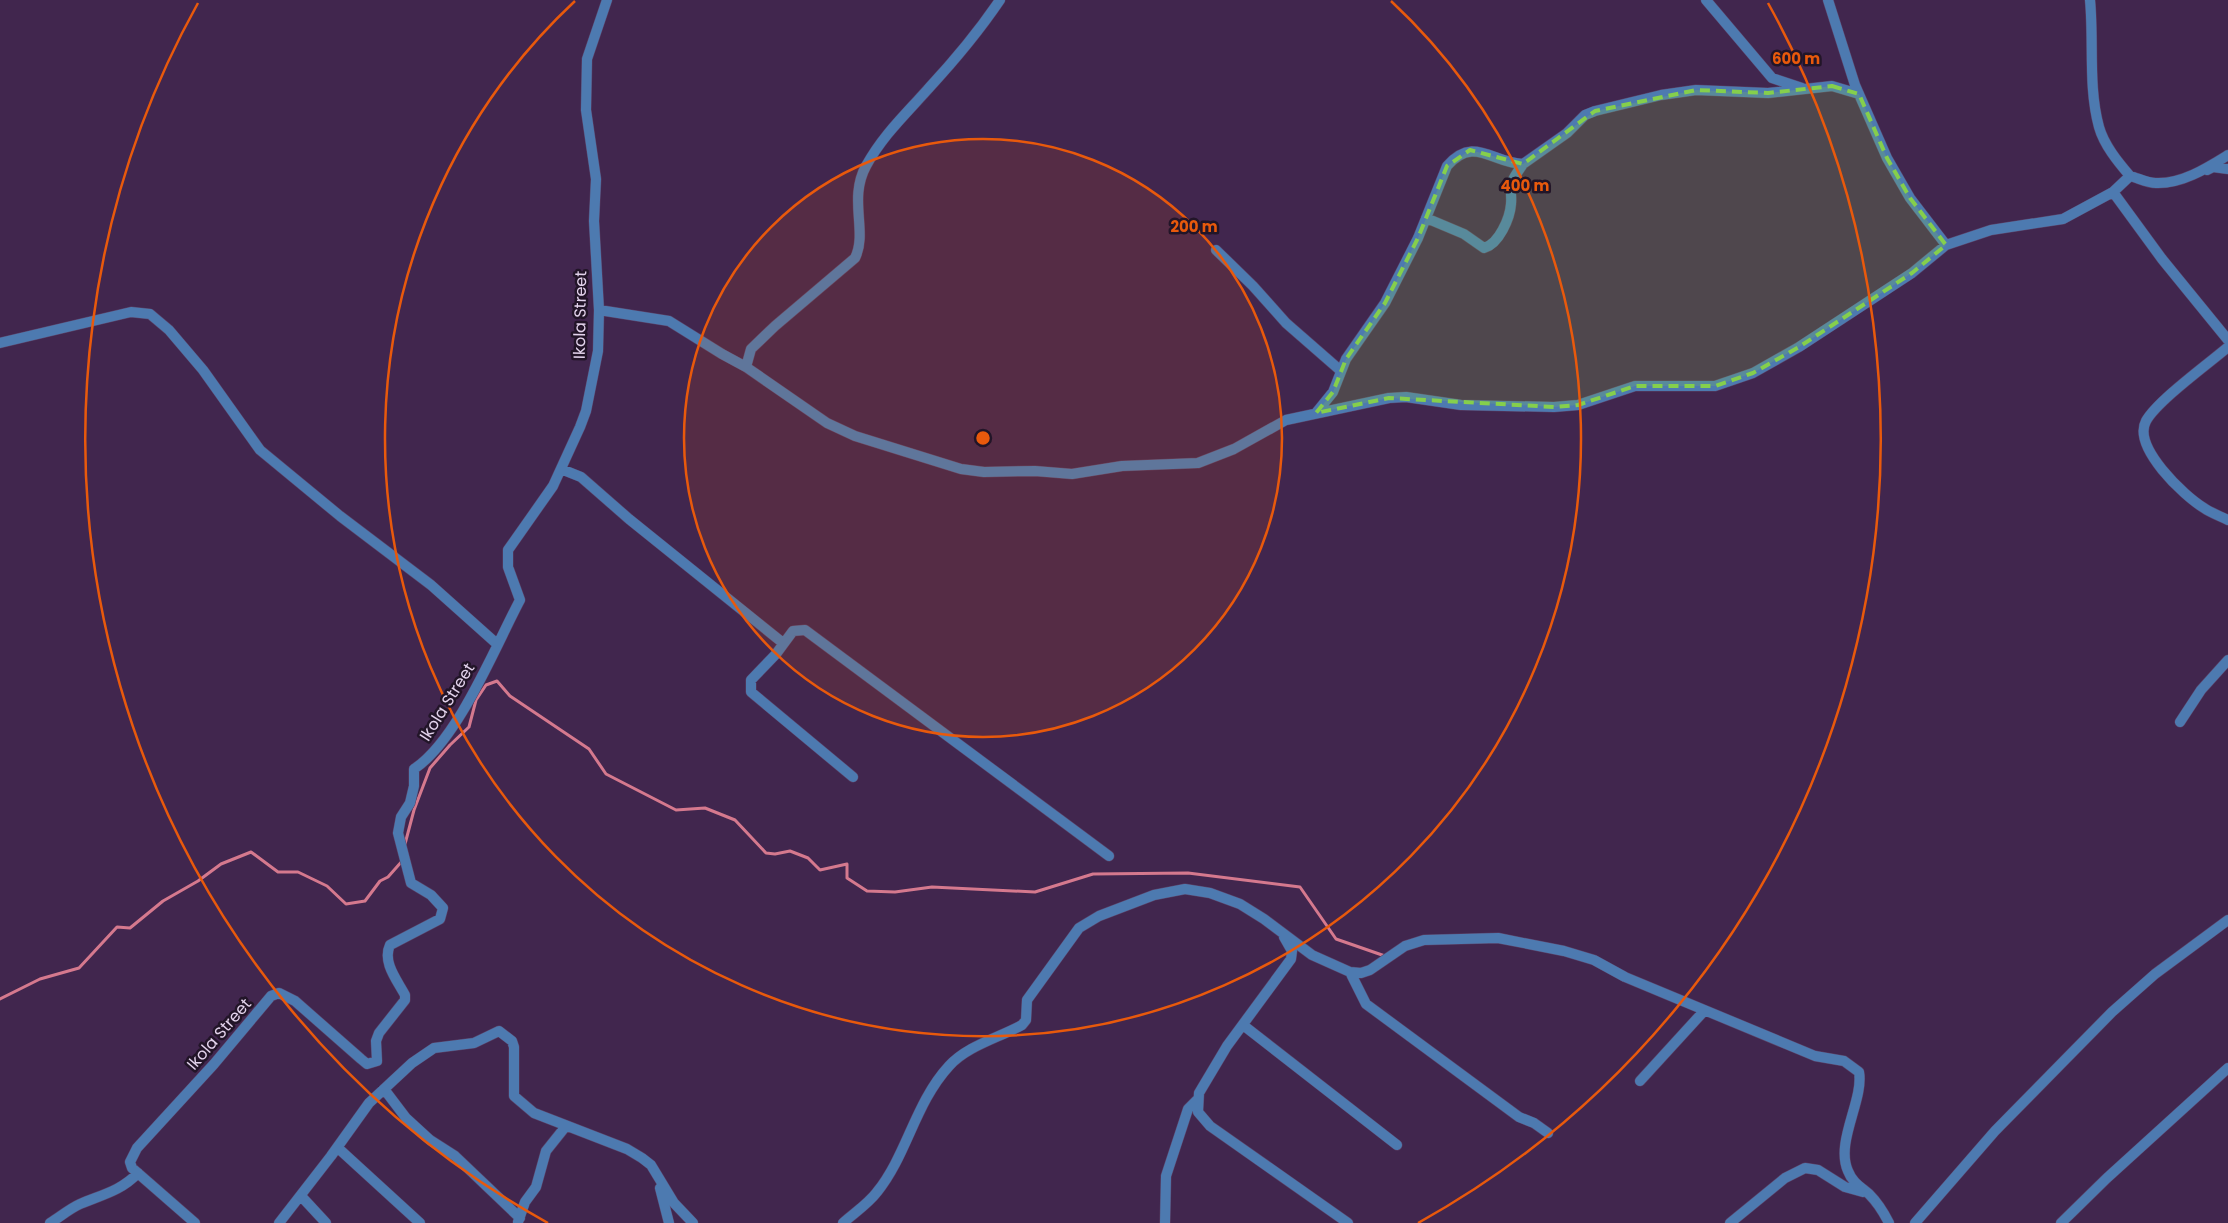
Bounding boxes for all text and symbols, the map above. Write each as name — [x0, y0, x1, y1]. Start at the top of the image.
text: 600 m — [1772, 48, 1820, 69]
text: 400 m — [1501, 175, 1550, 196]
text: 200 m — [1170, 216, 1218, 237]
street label: Ikola Street — [568, 270, 592, 359]
centre of rings — [974, 429, 992, 447]
street label: Ikola Street — [414, 658, 480, 746]
street label: Ikola Street — [181, 993, 257, 1075]

